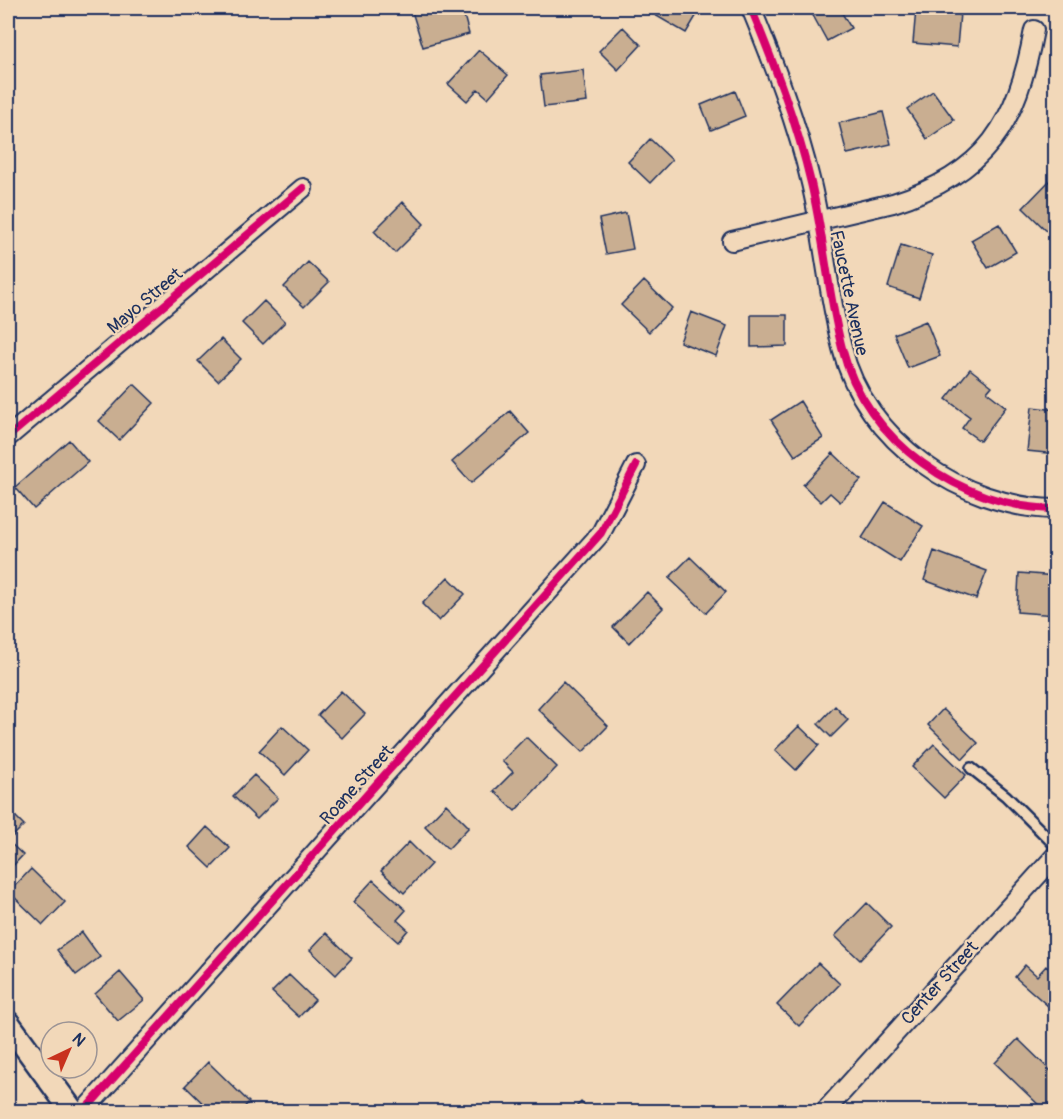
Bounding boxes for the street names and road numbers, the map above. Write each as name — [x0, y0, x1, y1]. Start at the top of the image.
street label: Faucette Avenue — [825, 228, 874, 358]
street label: Mayo Street — [103, 262, 188, 339]
street label: Roane Street — [315, 740, 399, 830]
street label: Center Street — [896, 936, 984, 1030]

